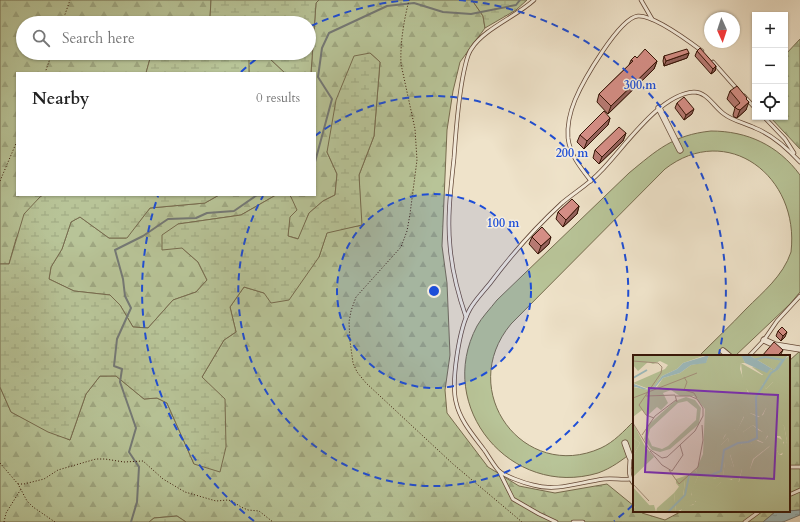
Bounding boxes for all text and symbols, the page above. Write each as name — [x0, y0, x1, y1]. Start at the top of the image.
north arrow — [704, 12, 740, 48]
map controls — [752, 12, 788, 120]
button: + — [752, 12, 788, 48]
search box — [16, 16, 316, 60]
icon: search — [30, 27, 52, 49]
text: Search here — [62, 28, 135, 48]
button: − — [752, 48, 788, 84]
text: 300 m — [624, 77, 657, 93]
button: locate — [752, 84, 788, 120]
text: Nearby — [32, 87, 89, 110]
text: 0 results — [256, 89, 300, 107]
text: 200 m — [556, 145, 589, 161]
text: 100 m — [487, 215, 520, 231]
centre of rings — [427, 284, 441, 298]
inset map — [633, 355, 790, 512]

